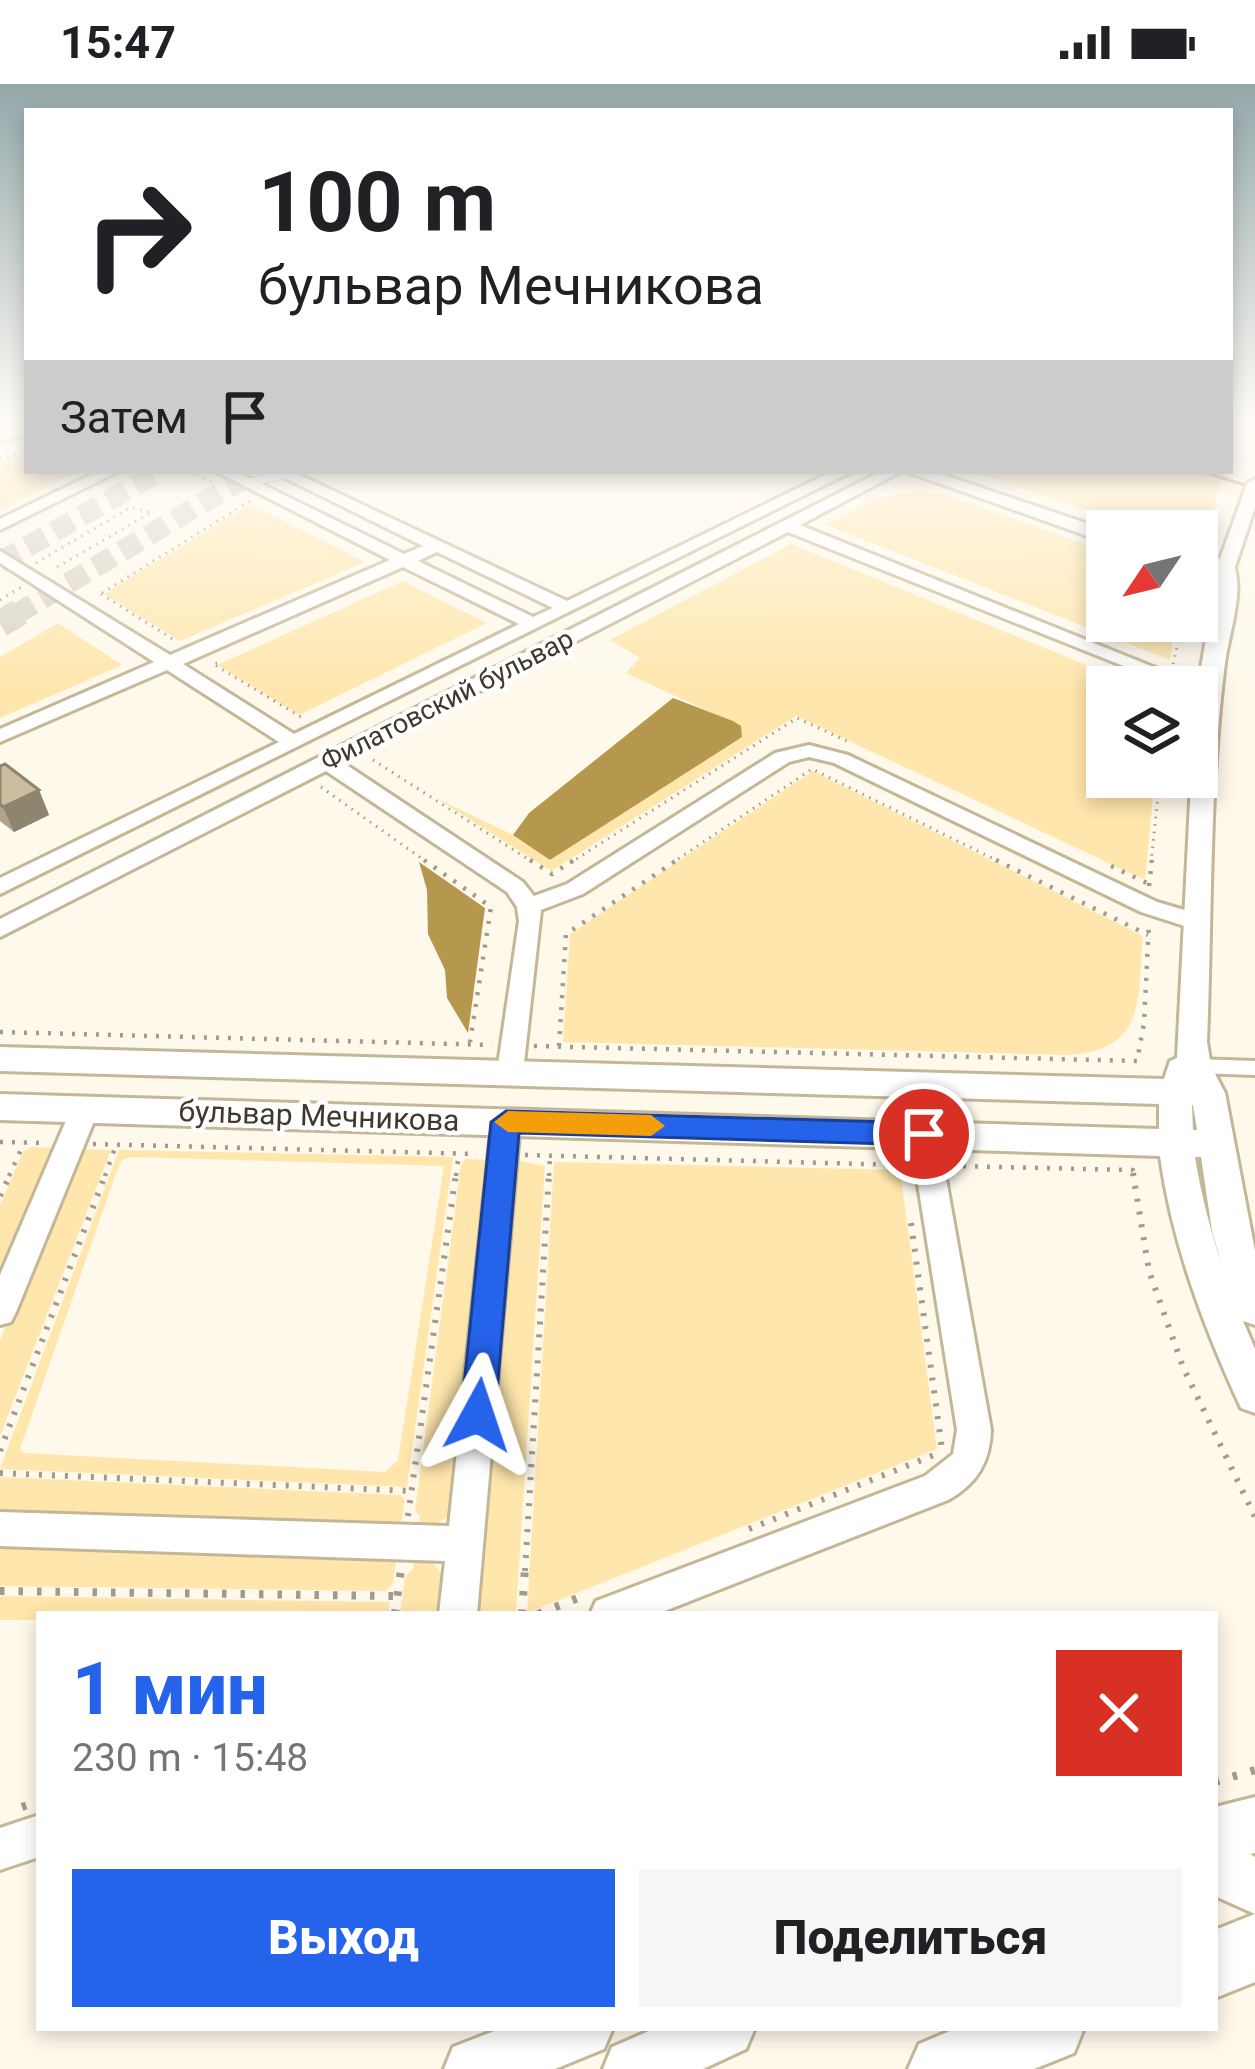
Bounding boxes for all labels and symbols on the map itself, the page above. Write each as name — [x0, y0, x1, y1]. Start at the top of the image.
north arrow — [1086, 510, 1218, 642]
street label: Филатовский бульвар — [315, 622, 579, 778]
pin — [873, 1083, 975, 1185]
street label: бульвар Мечникова — [178, 1093, 460, 1138]
position arrow — [415, 1352, 541, 1478]

